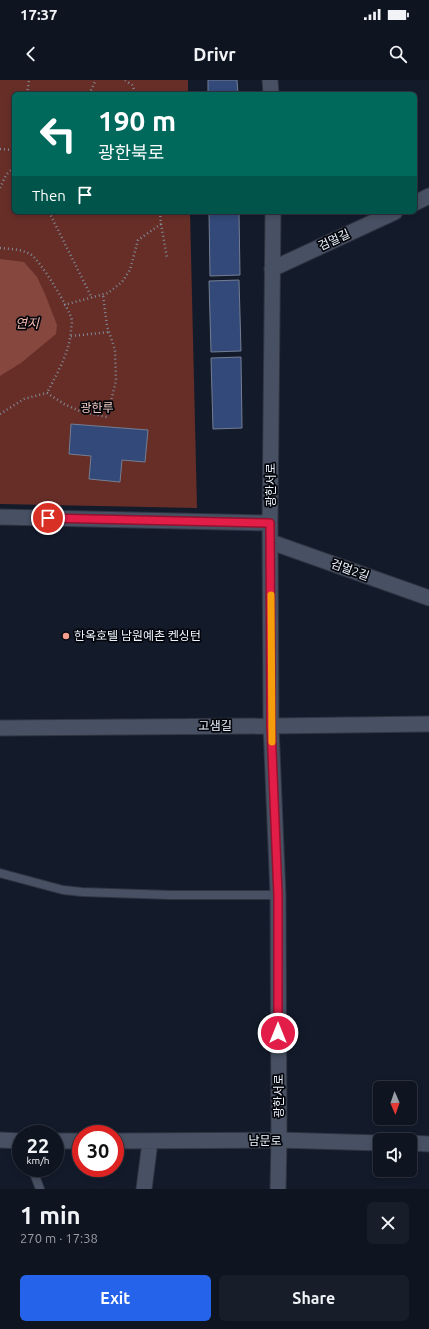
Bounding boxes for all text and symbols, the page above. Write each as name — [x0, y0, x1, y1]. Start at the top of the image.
text: 17:37 — [20, 6, 58, 23]
icon: back — [20, 43, 42, 65]
icon: search — [387, 43, 409, 65]
text: Drivr — [193, 44, 236, 64]
text: 190 m — [98, 105, 176, 136]
icon: left — [32, 108, 84, 160]
text: 광한북로 — [98, 142, 164, 162]
icon: arrive — [74, 184, 96, 206]
text: Then — [32, 187, 66, 204]
street label: 검멀길 — [316, 227, 352, 252]
water label: 연지 — [15, 316, 40, 330]
park label: 광한루 — [80, 401, 114, 414]
street label: 광한서로 — [264, 463, 277, 507]
pin — [31, 501, 65, 535]
icon: arrive — [37, 507, 59, 529]
street label: 검멀2길 — [329, 557, 371, 582]
place label: 한옥호텔 남원예촌 켄싱턴 — [74, 629, 201, 642]
marker: 한옥호텔 남원예촌 켄싱턴 — [61, 631, 71, 641]
street label: 고샘길 — [198, 719, 232, 732]
position arrow — [257, 1012, 299, 1054]
street label: 광한서로 — [272, 1074, 285, 1118]
north arrow — [373, 1081, 417, 1125]
map controls — [373, 1081, 417, 1177]
speed limit sign: 30 — [72, 1125, 124, 1177]
button: sound — [373, 1133, 417, 1177]
text: 22 — [27, 1134, 49, 1157]
street label: 남문로 — [248, 1134, 282, 1147]
text: km/h — [26, 1155, 50, 1166]
text: 1 min — [20, 1202, 81, 1229]
button: close — [367, 1202, 409, 1244]
text: 270 m · 17:38 — [20, 1231, 98, 1245]
button: Exit — [20, 1275, 211, 1321]
button: Share — [219, 1275, 409, 1321]

